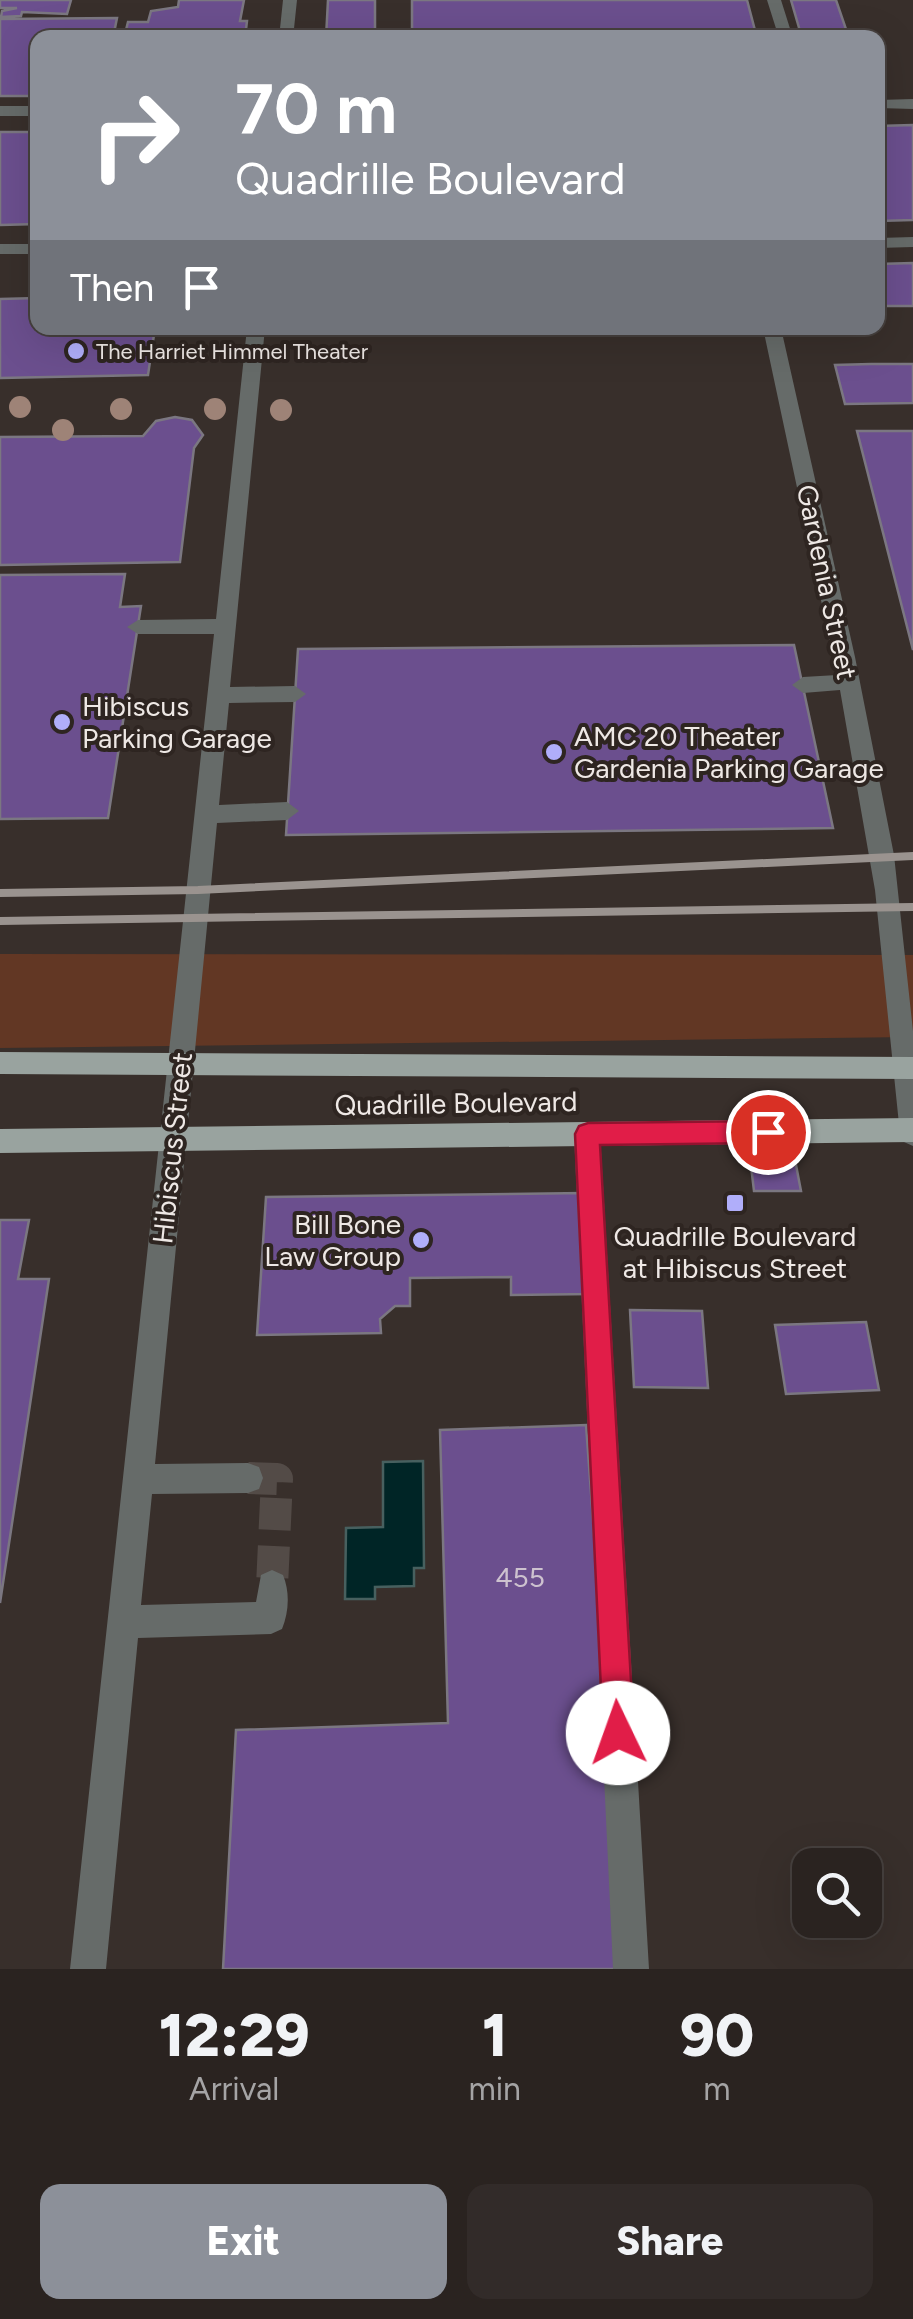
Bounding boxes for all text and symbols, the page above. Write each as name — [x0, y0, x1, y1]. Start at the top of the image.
text: 70 m — [235, 66, 397, 151]
icon: right — [70, 70, 200, 200]
text: Quadrille Boulevard — [235, 151, 626, 205]
icon: arrive — [174, 260, 229, 315]
text: Then — [70, 265, 154, 311]
place label: The Harriet Himmel Theater — [96, 338, 369, 365]
marker: The Harriet Himmel Theater — [65, 340, 87, 362]
street label: Gardenia Street — [790, 481, 864, 683]
place label: Hibiscus Parking Garage — [82, 689, 272, 755]
marker: Hibiscus Parking Garage — [51, 711, 73, 733]
place label: AMC 20 Theater Gardenia Parking Garage — [574, 719, 884, 785]
marker: AMC 20 Theater Gardenia Parking Garage — [543, 741, 565, 763]
street label: Hibiscus Street — [145, 1050, 199, 1246]
street label: Quadrille Boulevard — [334, 1084, 578, 1122]
pin — [726, 1090, 811, 1175]
icon: arrive — [741, 1105, 796, 1160]
marker: Quadrille Boulevard at Hibiscus Street — [724, 1192, 746, 1214]
place label: Bill Bone Law Group — [264, 1207, 401, 1273]
place label: Quadrille Boulevard at Hibiscus Street — [613, 1219, 857, 1285]
marker: Bill Bone Law Group — [410, 1229, 432, 1251]
house number: 455 — [495, 1560, 545, 1594]
position arrow — [566, 1681, 670, 1785]
map controls — [792, 1848, 882, 1938]
button: search — [792, 1848, 882, 1938]
text: 12:29 — [159, 1999, 310, 2071]
text: 1 — [482, 1999, 507, 2071]
text: 90 — [680, 1999, 754, 2071]
text: Arrival — [189, 2070, 279, 2108]
text: min — [468, 2070, 521, 2108]
text: m — [703, 2070, 731, 2108]
button: Exit — [40, 2184, 447, 2299]
button: Share — [467, 2184, 873, 2299]

